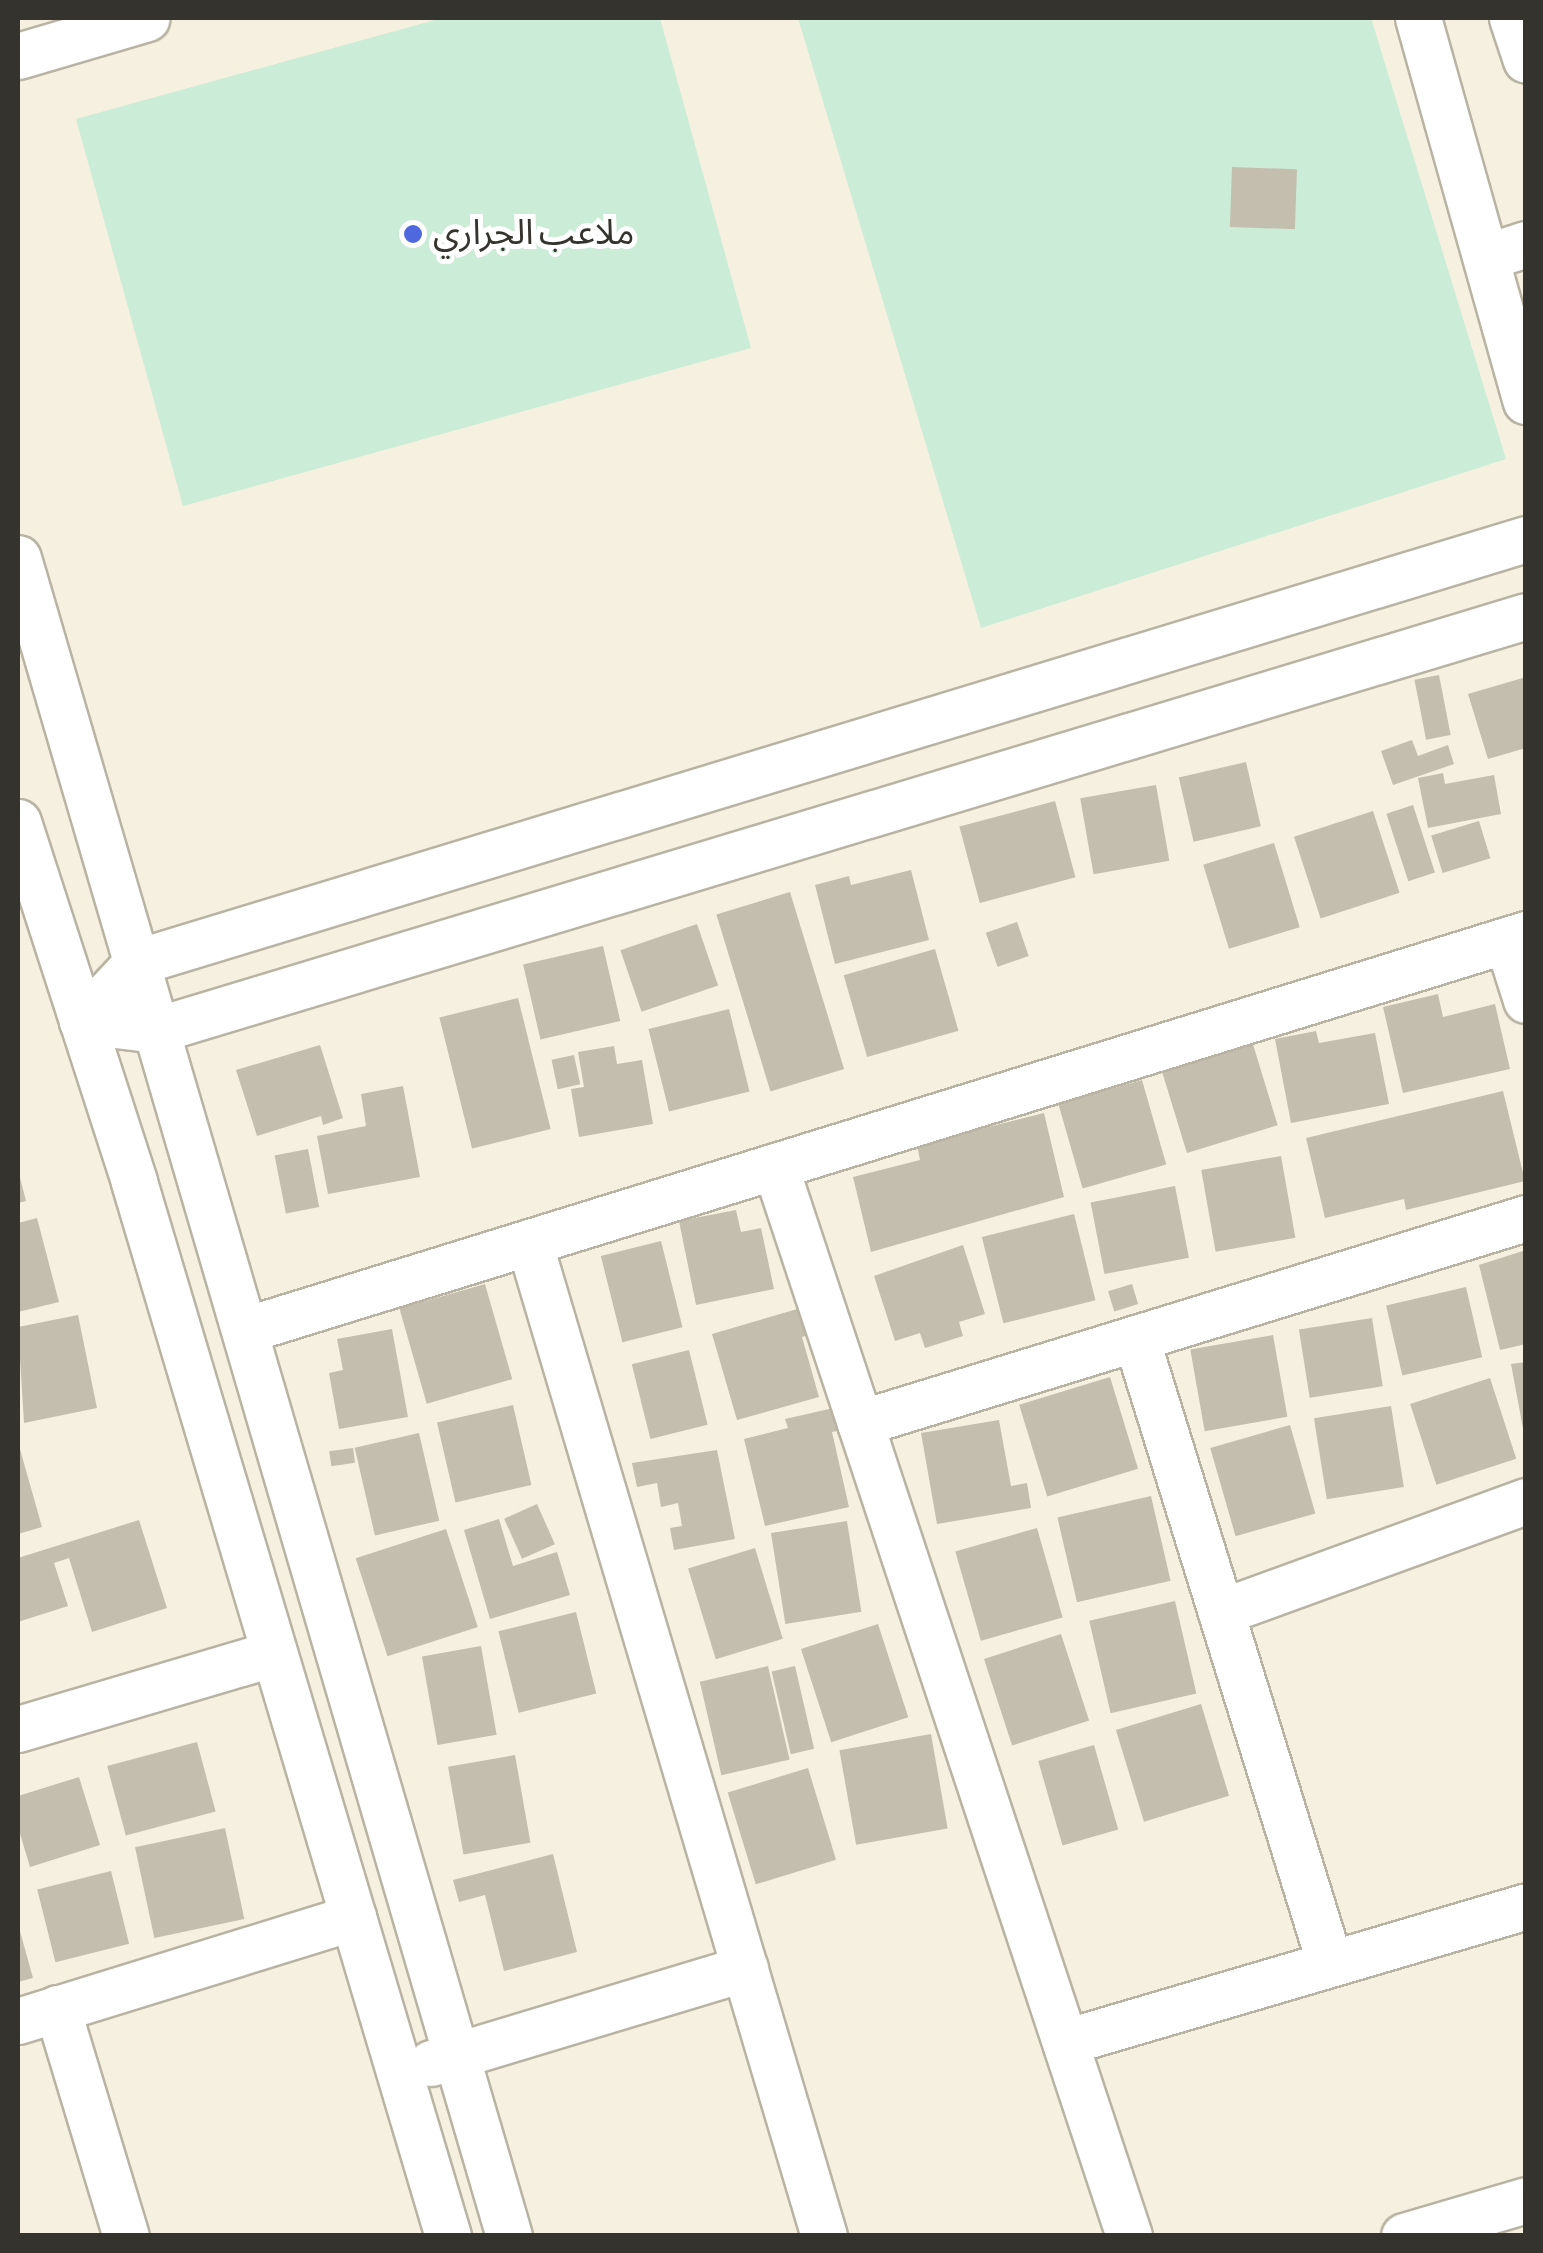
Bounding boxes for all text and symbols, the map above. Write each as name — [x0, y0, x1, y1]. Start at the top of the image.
place label: ملاعب الجراري — [433, 213, 634, 255]
marker: ملاعب الجراري — [402, 223, 424, 245]

